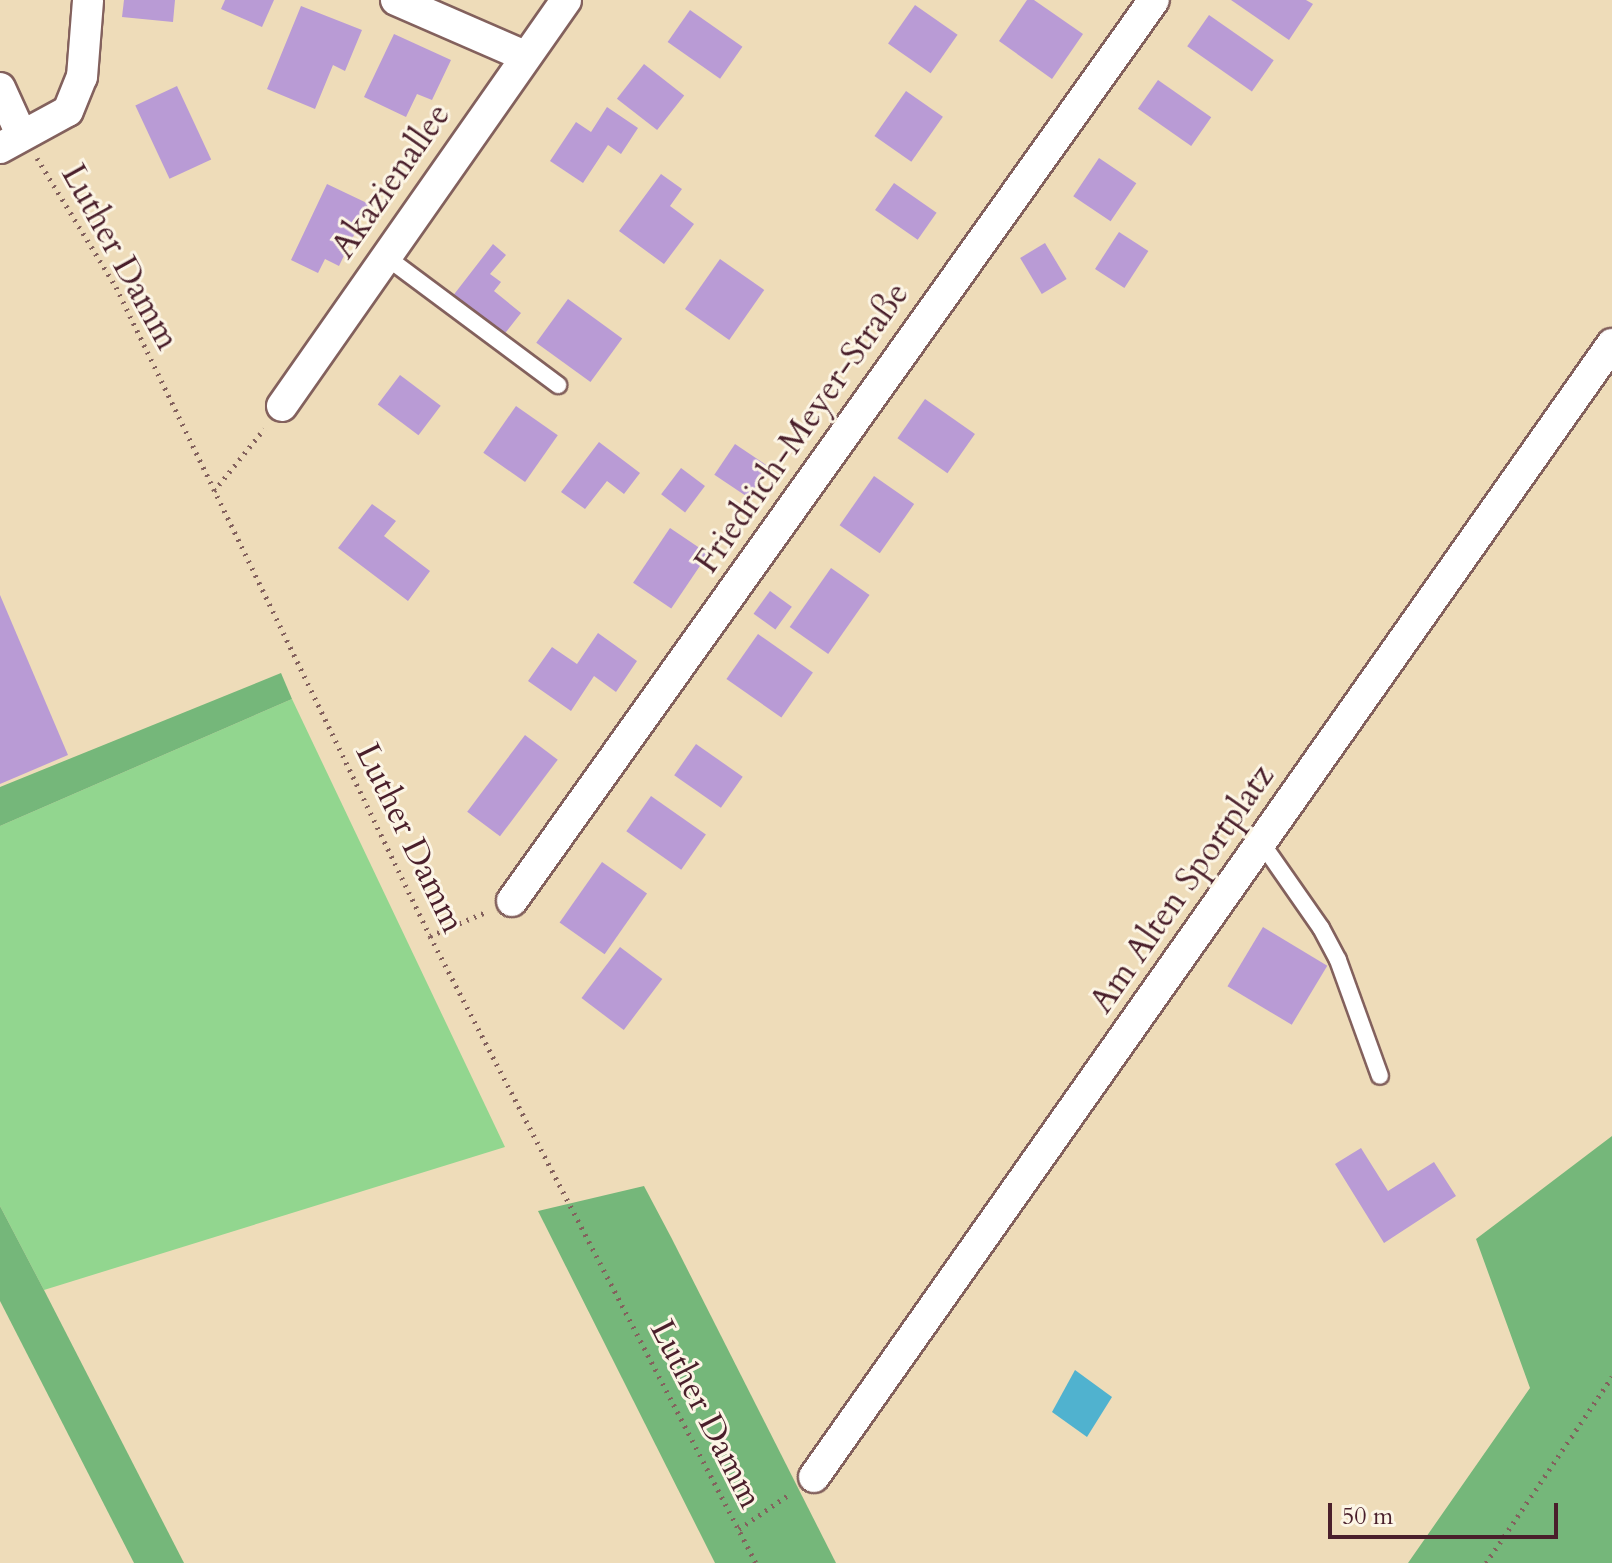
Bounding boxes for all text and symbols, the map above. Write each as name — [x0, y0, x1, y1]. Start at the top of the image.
street label: Akazienallee — [323, 96, 459, 266]
street label: Luther Damm — [52, 157, 188, 357]
street label: Friedrich-Meyer-Straße — [686, 275, 918, 581]
street label: Luther Damm — [347, 737, 473, 939]
street label: Am Alten Sportplatz — [1081, 757, 1283, 1021]
street label: Luther Damm — [641, 1313, 771, 1515]
scale bar — [1332, 1487, 1562, 1537]
text: 50 m — [1342, 1500, 1393, 1533]

